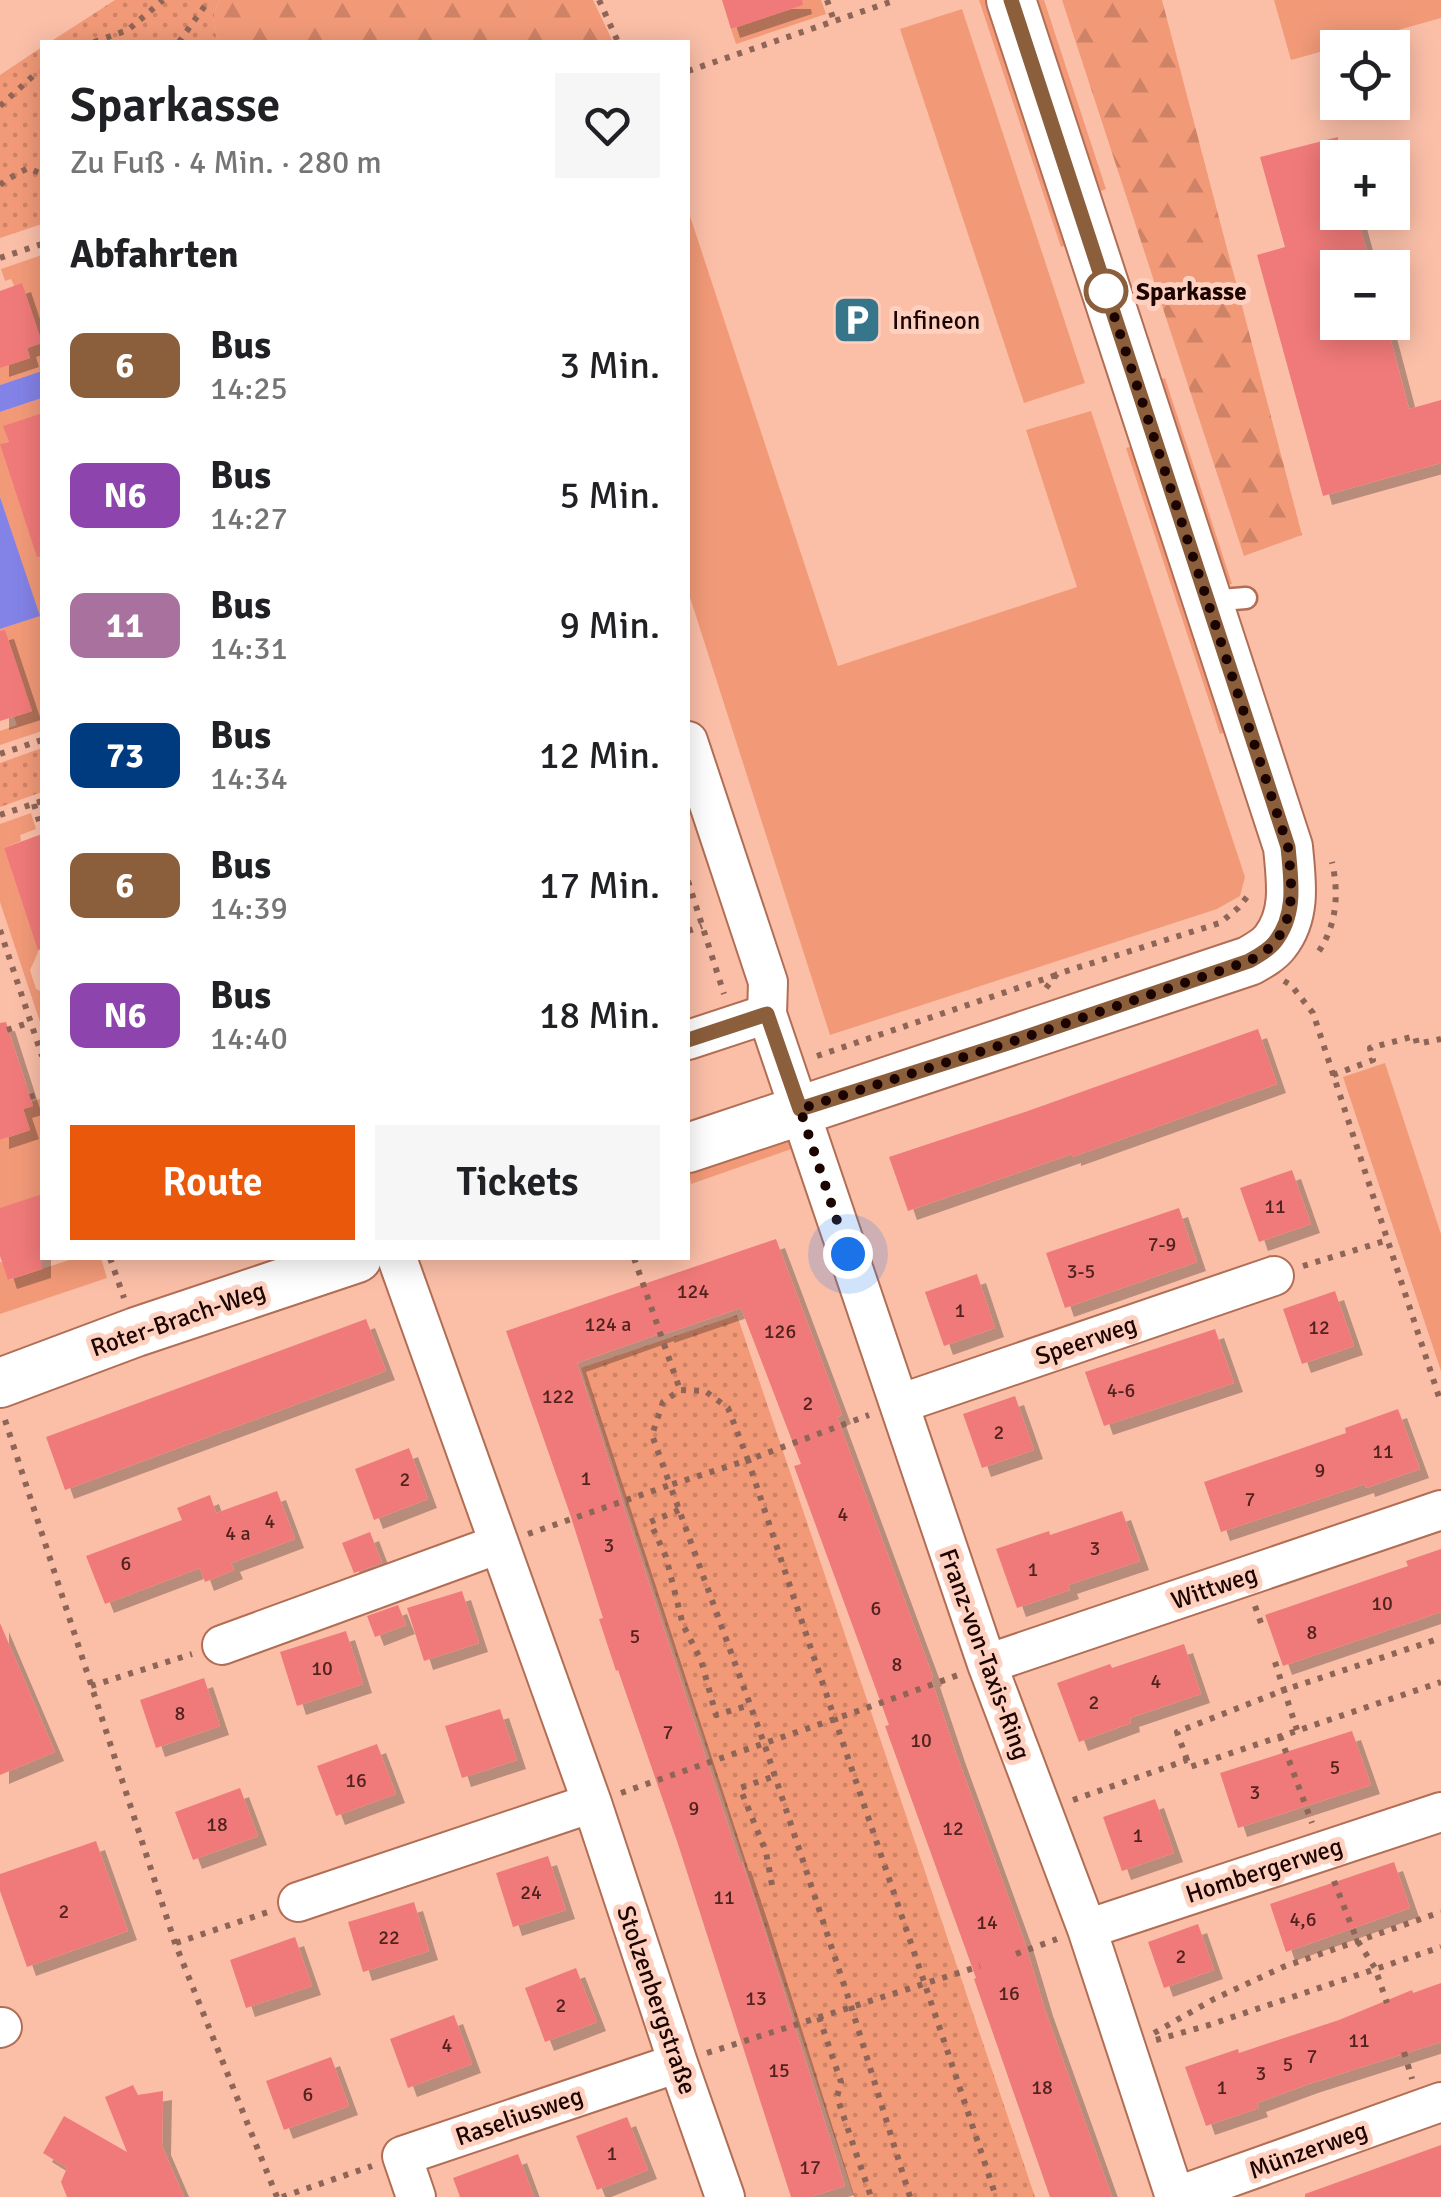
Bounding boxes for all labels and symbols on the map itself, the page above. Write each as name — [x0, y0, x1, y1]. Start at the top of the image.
marker: Sparkasse — [1085, 270, 1127, 312]
place label: Sparkasse — [1136, 276, 1247, 307]
parking icon: Infineon — [831, 294, 883, 346]
place label: Infineon — [892, 305, 980, 336]
house number: 11 — [1264, 1194, 1286, 1219]
your location — [823, 1229, 873, 1279]
house number: 7-9 — [1148, 1232, 1176, 1257]
house number: 3-5 — [1067, 1259, 1095, 1284]
street label: Roter-Brach-Weg — [86, 1275, 270, 1363]
house number: 124 — [677, 1279, 709, 1304]
house number: 1 — [955, 1298, 965, 1323]
street label: Speerweg — [1031, 1308, 1141, 1372]
house number: 124 a — [585, 1312, 631, 1337]
house number: 12 — [1308, 1315, 1330, 1340]
house number: 126 — [764, 1319, 796, 1344]
house number: 4-6 — [1107, 1378, 1135, 1403]
house number: 122 — [542, 1384, 574, 1409]
house number: 2 — [803, 1391, 813, 1416]
house number: 2 — [994, 1420, 1004, 1445]
house number: 11 — [1372, 1439, 1394, 1464]
house number: 9 — [1315, 1458, 1325, 1483]
house number: 1 — [581, 1466, 591, 1491]
house number: 2 — [400, 1467, 410, 1492]
house number: 7 — [1245, 1487, 1255, 1512]
house number: 4 — [838, 1502, 849, 1527]
house number: 4 — [265, 1509, 276, 1534]
house number: 4 a — [225, 1521, 251, 1546]
house number: 3 — [604, 1533, 614, 1558]
house number: 3 — [1090, 1536, 1100, 1561]
street label: Franz-von-Taxis-Ring — [932, 1544, 1038, 1764]
house number: 6 — [121, 1551, 131, 1576]
house number: 1 — [1028, 1557, 1038, 1582]
street label: Wittweg — [1167, 1558, 1261, 1616]
house number: 10 — [1371, 1591, 1393, 1616]
house number: 6 — [871, 1596, 881, 1621]
house number: 8 — [1307, 1620, 1317, 1645]
house number: 5 — [630, 1624, 640, 1649]
house number: 8 — [892, 1652, 902, 1677]
house number: 10 — [311, 1656, 333, 1681]
house number: 4 — [1151, 1669, 1162, 1694]
house number: 2 — [1089, 1690, 1099, 1715]
house number: 8 — [175, 1701, 185, 1726]
house number: 7 — [663, 1720, 673, 1745]
house number: 10 — [910, 1728, 932, 1753]
house number: 5 — [1330, 1755, 1340, 1780]
house number: 16 — [345, 1768, 367, 1793]
house number: 3 — [1250, 1780, 1260, 1805]
house number: 9 — [689, 1796, 699, 1821]
house number: 18 — [206, 1812, 228, 1837]
house number: 12 — [942, 1816, 964, 1841]
house number: 1 — [1133, 1823, 1143, 1848]
street label: Hombergerweg — [1182, 1830, 1346, 1910]
house number: 24 — [520, 1880, 542, 1905]
house number: 11 — [713, 1885, 735, 1910]
house number: 2 — [59, 1899, 69, 1924]
street label: Stolzenbergstraße — [610, 1902, 704, 2098]
house number: 4,6 — [1290, 1907, 1316, 1932]
house number: 14 — [976, 1910, 998, 1935]
house number: 22 — [378, 1925, 400, 1950]
house number: 2 — [1176, 1944, 1186, 1969]
house number: 16 — [998, 1981, 1020, 2006]
house number: 13 — [745, 1986, 767, 2011]
house number: 2 — [556, 1993, 566, 2018]
house number: 11 — [1348, 2028, 1370, 2053]
house number: 4 — [442, 2033, 453, 2058]
house number: 7 — [1307, 2044, 1317, 2069]
house number: 5 — [1283, 2052, 1293, 2077]
house number: 15 — [768, 2058, 790, 2083]
house number: 3 — [1256, 2061, 1266, 2086]
house number: 18 — [1031, 2075, 1053, 2100]
house number: 1 — [1217, 2075, 1227, 2100]
street label: Raseliusweg — [451, 2080, 587, 2152]
house number: 6 — [303, 2082, 313, 2107]
street label: Münzerweg — [1244, 2114, 1372, 2186]
house number: 1 — [607, 2141, 617, 2166]
house number: 17 — [799, 2155, 821, 2180]

